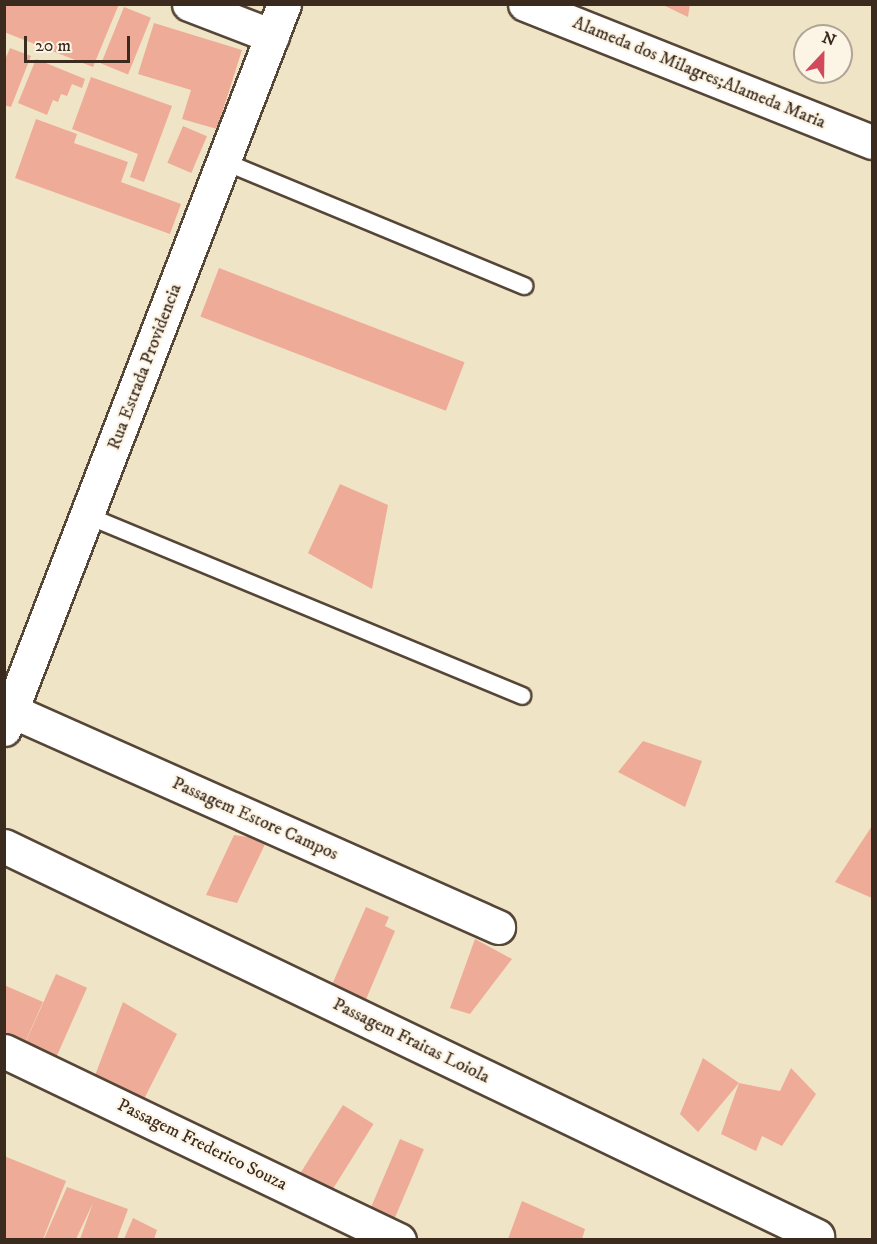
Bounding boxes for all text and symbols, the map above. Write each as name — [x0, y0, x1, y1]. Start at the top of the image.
street label: Alameda dos Milagres;Alameda Maria — [569, 12, 829, 134]
scale bar — [27, 24, 134, 62]
north arrow — [793, 24, 853, 84]
text: N — [819, 27, 839, 51]
text: 20 m — [35, 35, 71, 57]
street label: Rua Estrada Providencia — [103, 281, 187, 453]
street label: Passagem Estore Campos — [169, 773, 341, 865]
street label: Passagem Fraitas Loiola — [329, 994, 493, 1088]
street label: Passagem Frederico Souza — [114, 1094, 290, 1196]

